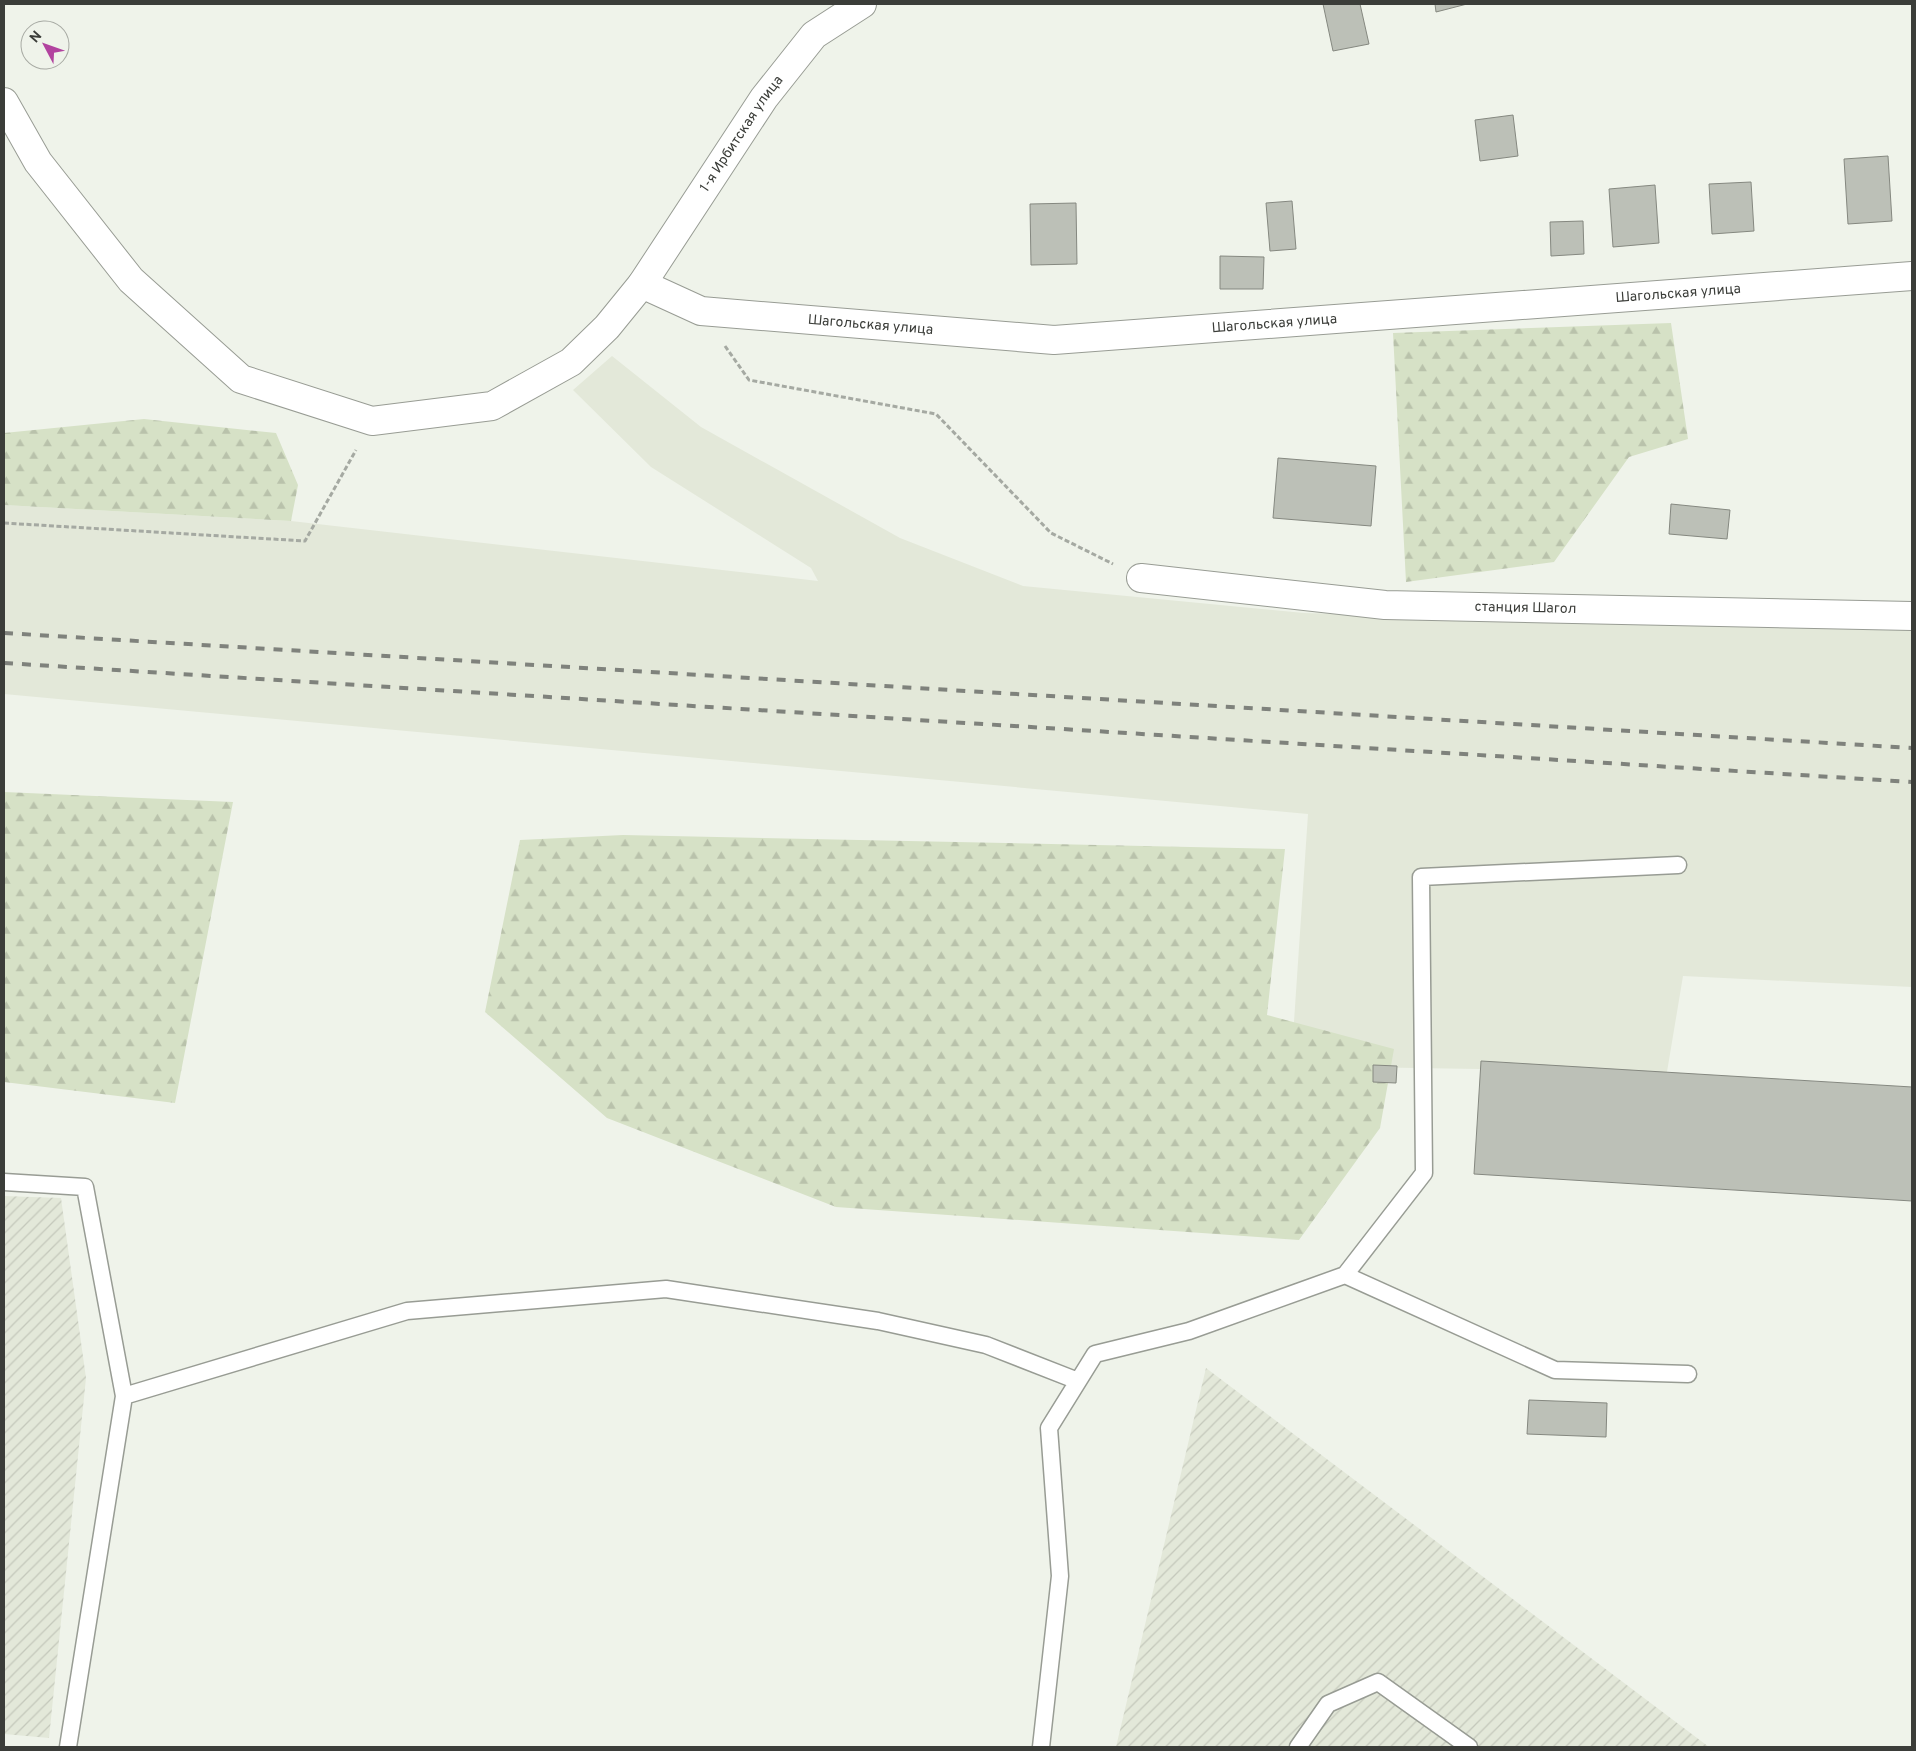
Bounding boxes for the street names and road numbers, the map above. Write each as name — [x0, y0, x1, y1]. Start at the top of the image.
street label: 1-я Ирбитская улица — [696, 72, 787, 195]
street label: Шагольская улица — [1615, 280, 1741, 307]
street label: Шагольская улица — [1211, 310, 1338, 337]
street label: Шагольская улица — [807, 311, 934, 339]
street label: станция Шагол — [1474, 598, 1577, 617]

